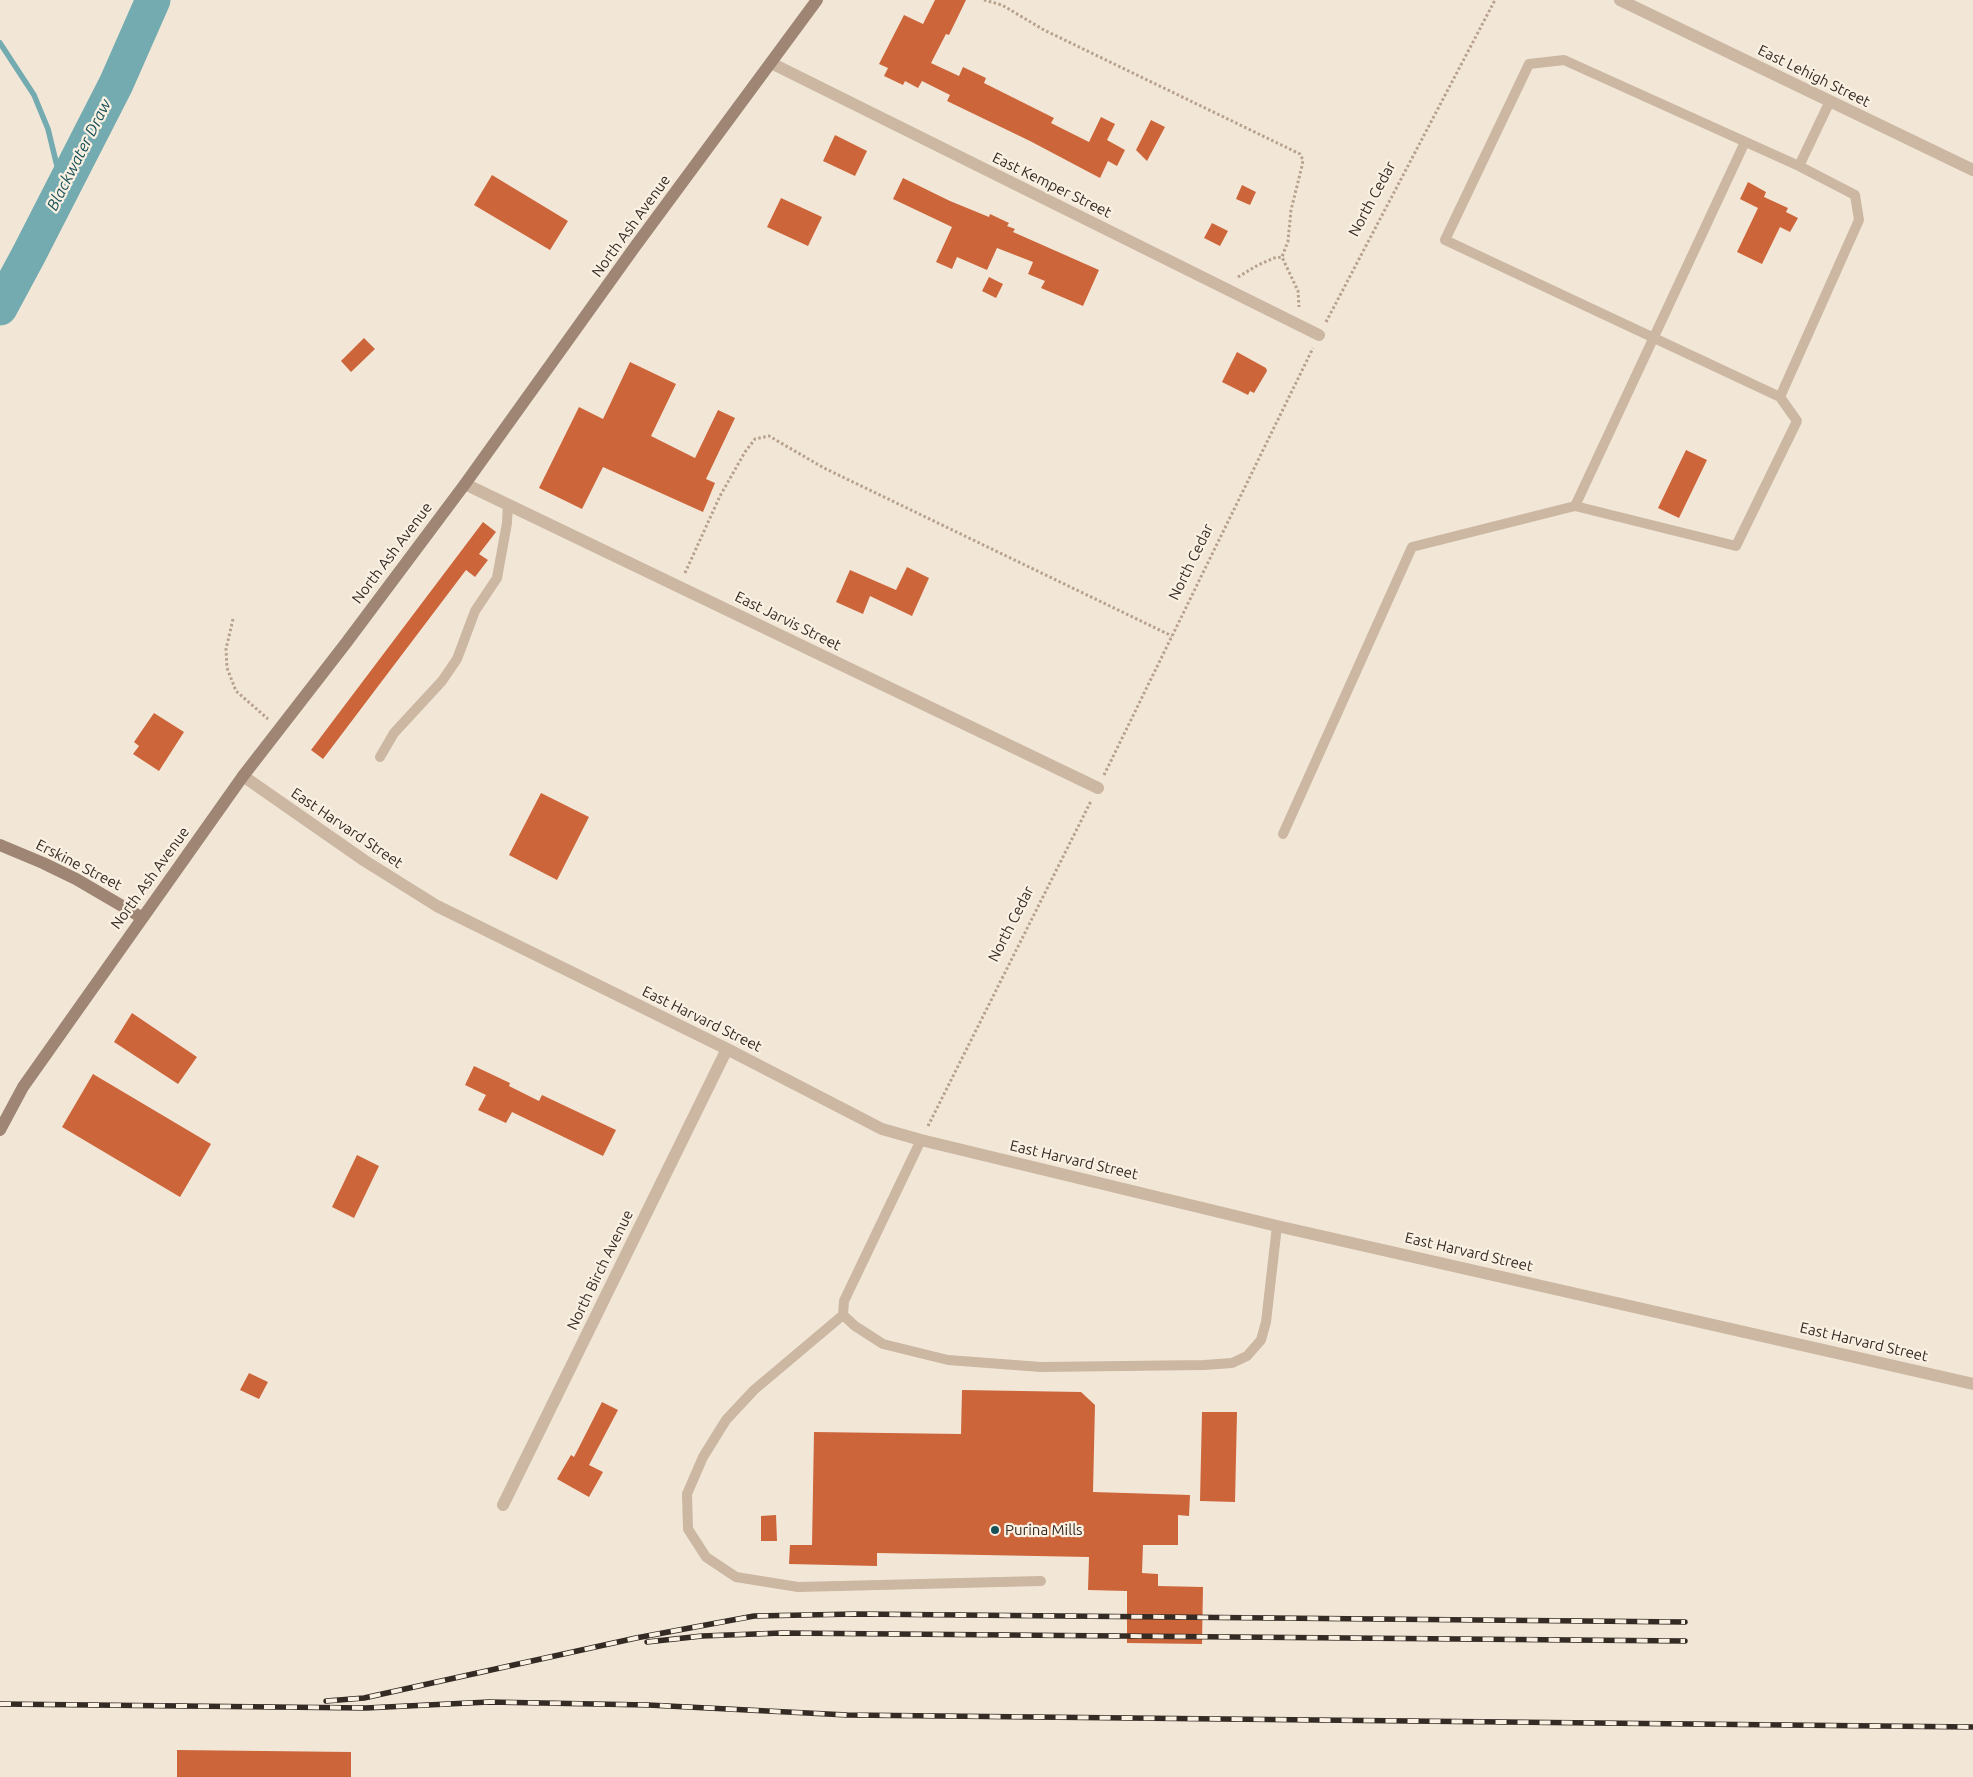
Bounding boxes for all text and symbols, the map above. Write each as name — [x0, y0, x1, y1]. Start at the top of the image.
street label: East Lehigh Street — [1755, 41, 1873, 111]
water label: Blackwater Draw — [43, 96, 115, 214]
street label: East Kemper Street — [990, 148, 1114, 222]
street label: North Cedar — [1345, 158, 1399, 240]
street label: North Ash Avenue — [588, 171, 674, 281]
street label: North Ash Avenue — [348, 499, 436, 607]
street label: North Cedar — [1165, 521, 1217, 603]
street label: East Jarvis Street — [732, 588, 844, 654]
street label: East Harvard Street — [288, 784, 406, 872]
street label: North Ash Avenue — [107, 823, 193, 933]
street label: Erskine Street — [33, 836, 125, 894]
street label: North Cedar — [984, 883, 1038, 965]
street label: East Harvard Street — [639, 982, 765, 1056]
street label: East Harvard Street — [1008, 1137, 1140, 1183]
street label: North Birch Avenue — [563, 1207, 637, 1333]
street label: East Harvard Street — [1403, 1229, 1535, 1275]
street label: East Harvard Street — [1798, 1319, 1930, 1365]
place label: Purina Mills — [1005, 1521, 1083, 1539]
marker: Purina Mills — [989, 1524, 1001, 1536]

